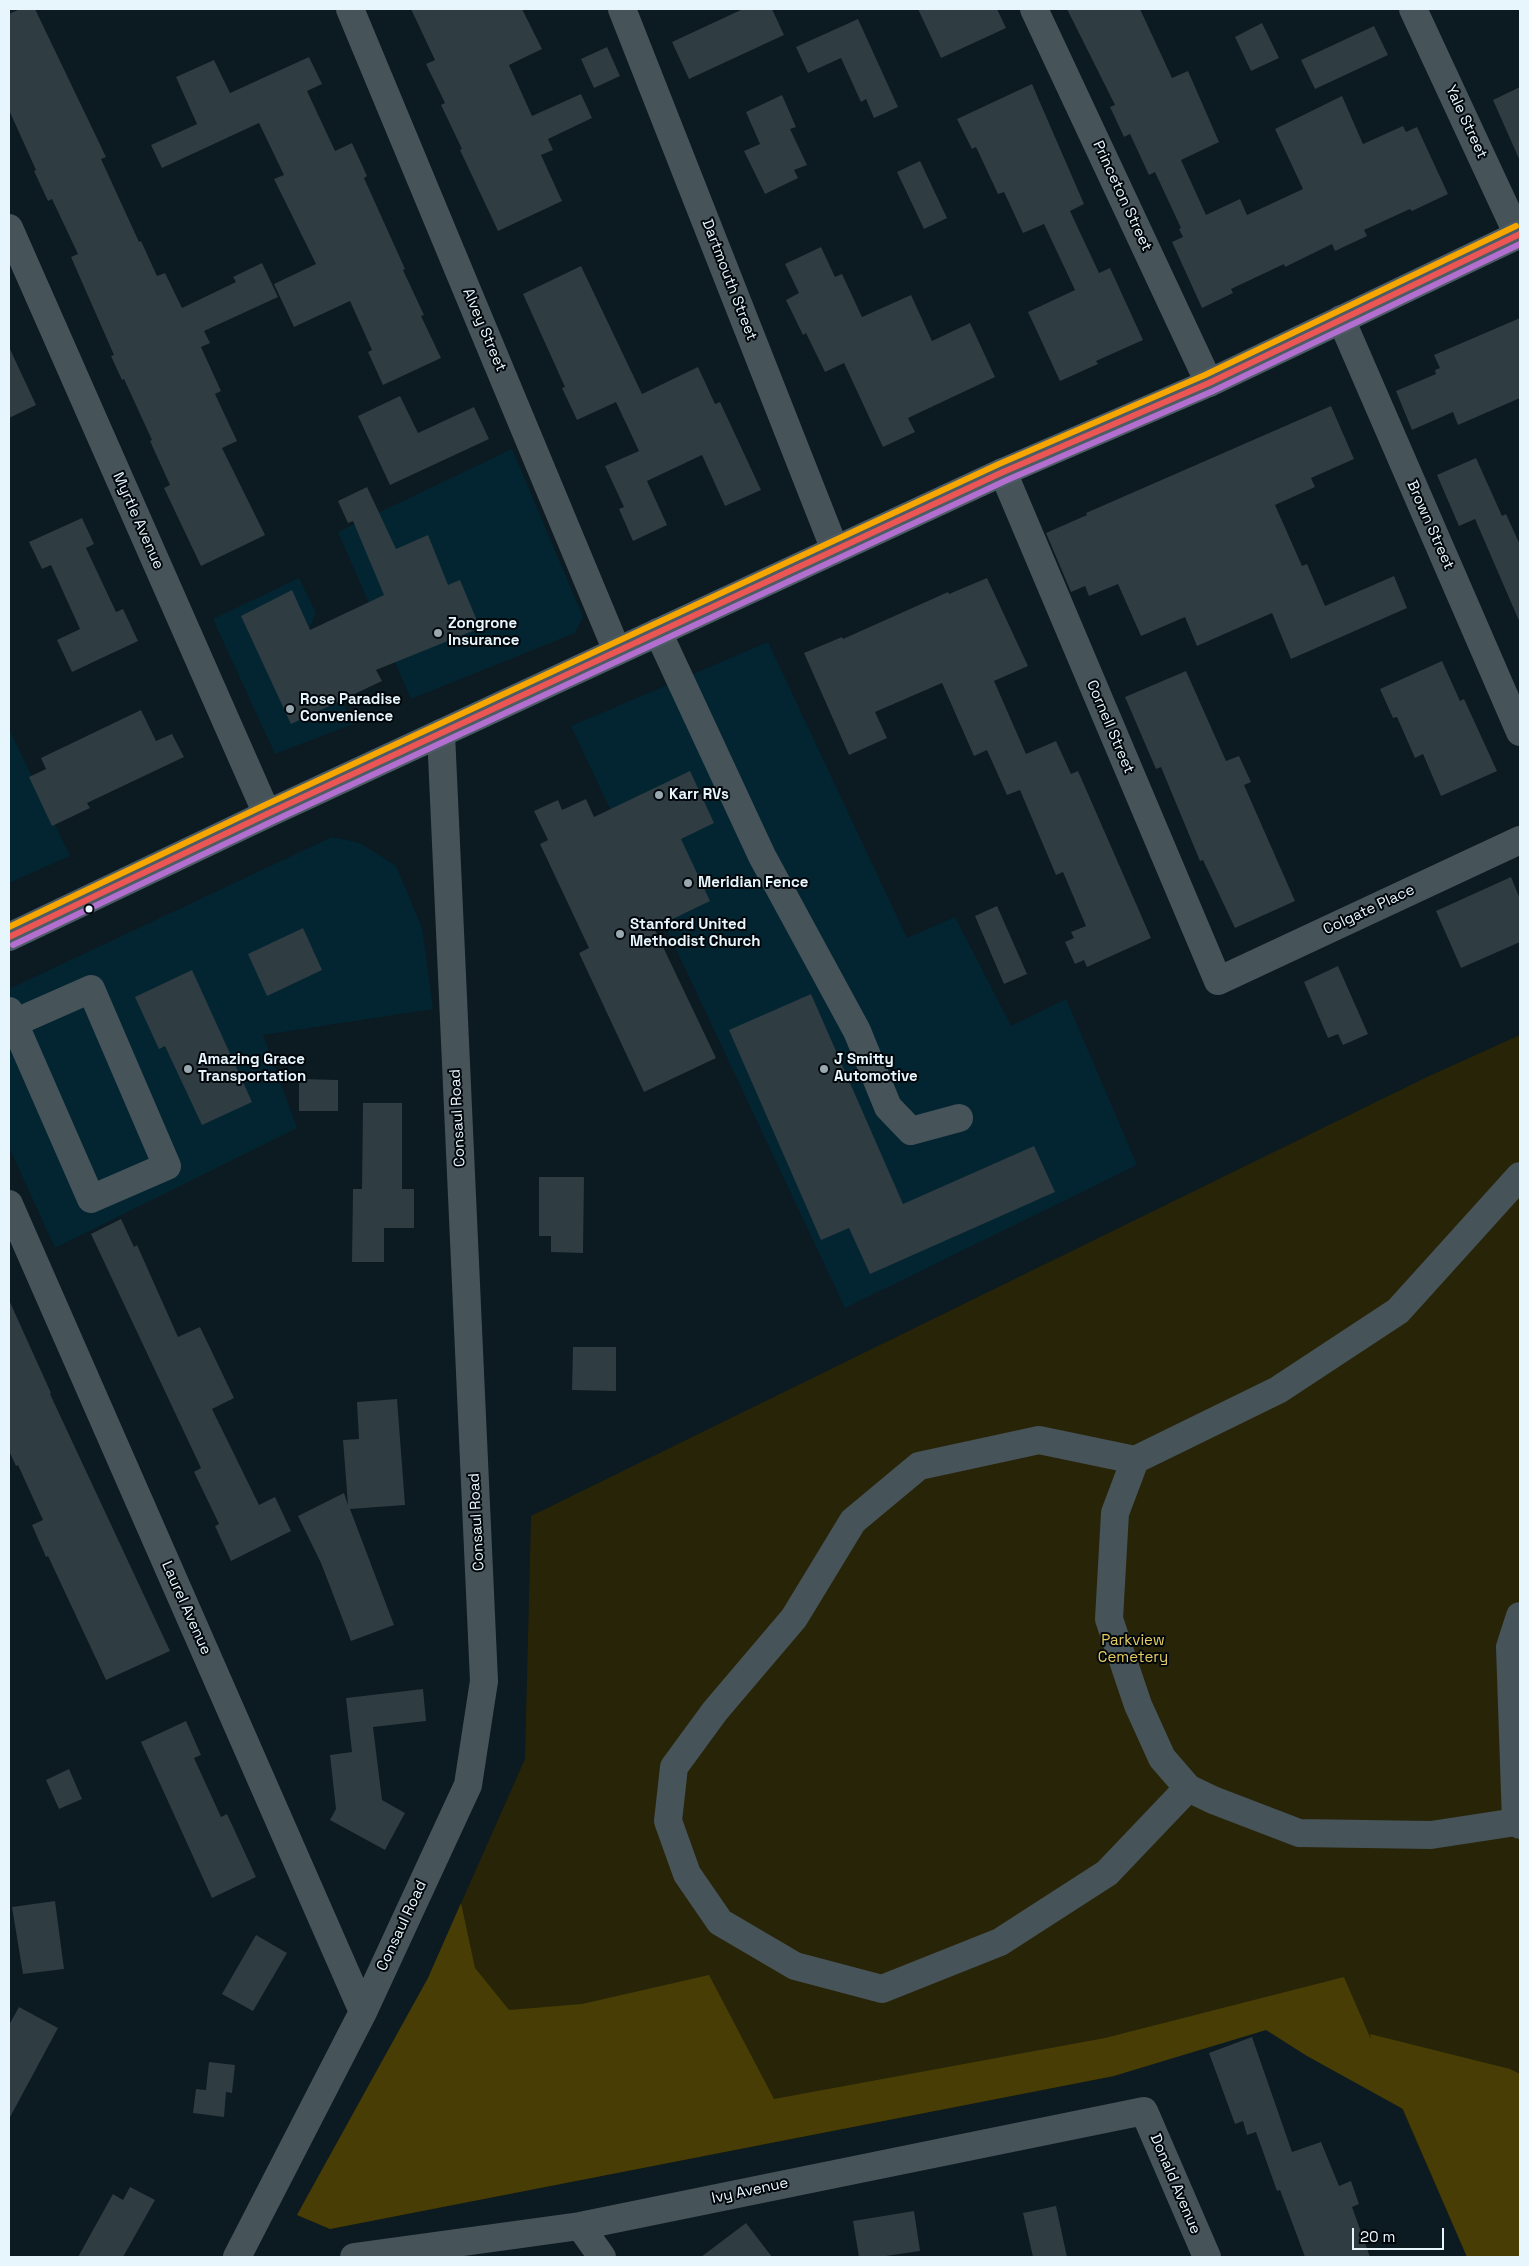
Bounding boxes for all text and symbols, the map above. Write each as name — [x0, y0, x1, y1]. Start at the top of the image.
street label: Yale Street — [1441, 82, 1491, 162]
street label: Princeton Street — [1089, 138, 1155, 254]
street label: Dartmouth Street — [698, 217, 760, 343]
street label: Alvey Street — [458, 286, 510, 374]
street label: Myrtle Avenue — [109, 470, 167, 572]
street label: Brown Street — [1402, 478, 1458, 572]
place label: Zongrone Insurance — [448, 615, 519, 650]
marker: Zongrone Insurance — [432, 627, 444, 639]
street label: Cornell Street — [1082, 678, 1138, 776]
place label: Rose Paradise Convenience — [300, 691, 401, 726]
marker: Rose Paradise Convenience — [284, 703, 296, 715]
place label: Karr RVs — [669, 786, 729, 804]
marker: Karr RVs — [653, 789, 665, 801]
place label: Meridian Fence — [698, 874, 808, 892]
marker: Meridian Fence — [682, 877, 694, 889]
street label: Colgate Place — [1320, 881, 1418, 939]
unlabelled marker — [84, 904, 94, 914]
place label: Stanford United Methodist Church — [630, 916, 761, 951]
marker: Stanford United Methodist Church — [614, 928, 626, 940]
place label: Amazing Grace Transportation — [198, 1051, 306, 1086]
place label: J Smitty Automotive — [834, 1051, 918, 1086]
marker: Amazing Grace Transportation — [182, 1063, 194, 1075]
marker: J Smitty Automotive — [818, 1063, 830, 1075]
street label: Consaul Road — [446, 1069, 470, 1167]
street label: Consaul Road — [465, 1473, 489, 1571]
street label: Laurel Avenue — [157, 1558, 215, 1658]
park label: Parkview Cemetery — [1098, 1632, 1168, 1667]
street label: Consaul Road — [373, 1878, 431, 1974]
street label: Donald Avenue — [1146, 2131, 1204, 2237]
street label: Ivy Avenue — [710, 2174, 790, 2208]
scale bar — [1354, 2218, 1446, 2250]
text: 20 m — [1360, 2227, 1395, 2246]

